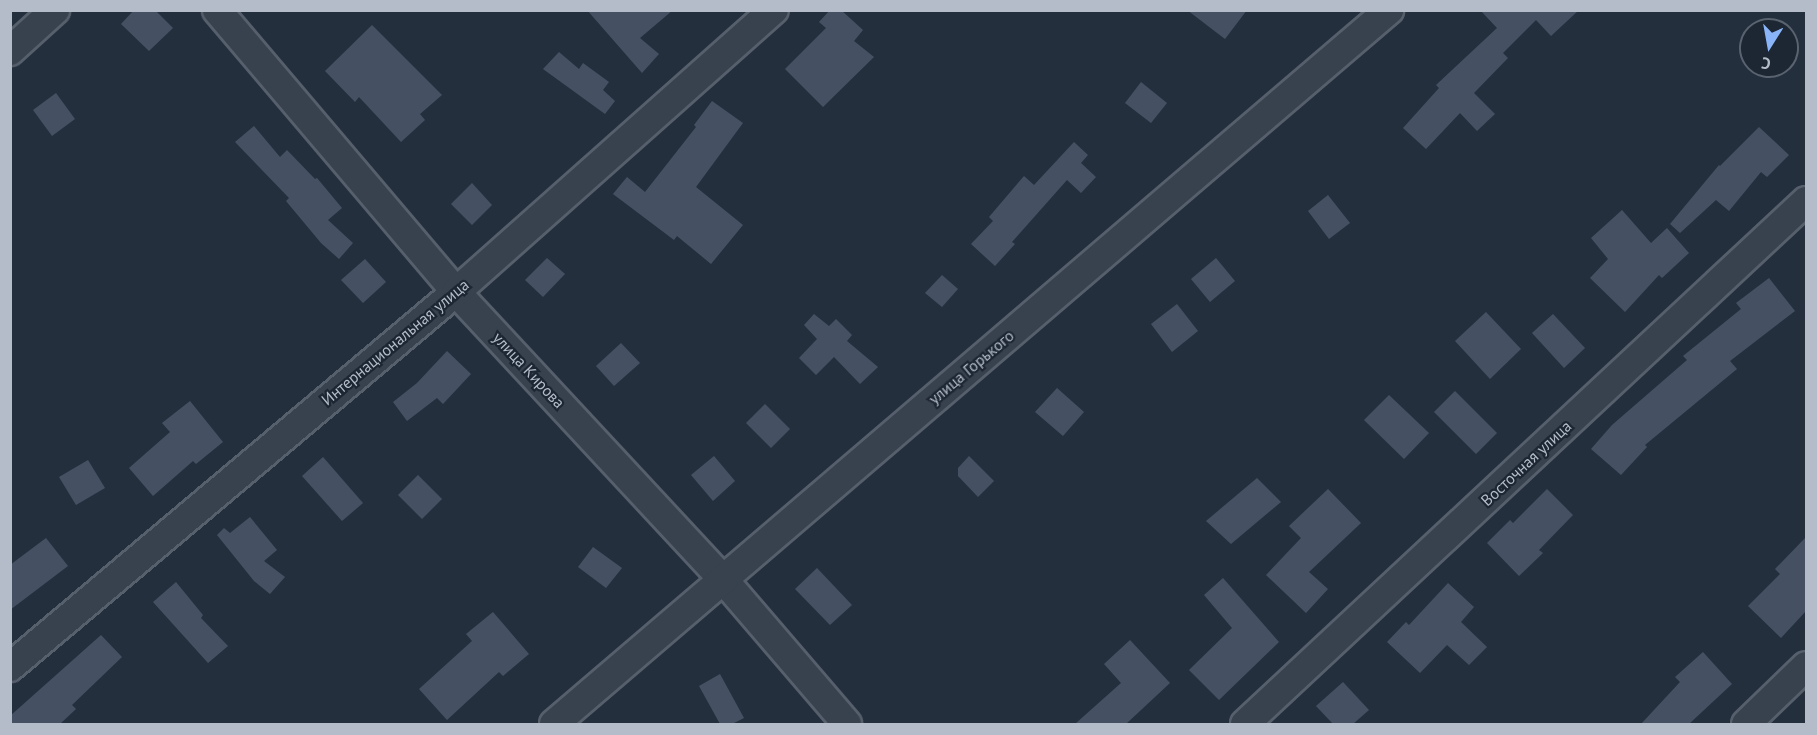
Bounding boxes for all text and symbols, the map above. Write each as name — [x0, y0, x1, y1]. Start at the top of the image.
north arrow — [1739, 18, 1799, 78]
text: С — [1760, 53, 1772, 74]
street label: Интернациональная улица — [317, 275, 473, 409]
street label: улица Горького — [925, 326, 1017, 408]
street label: улица Кирова — [489, 328, 569, 412]
street label: Восточная улица — [1477, 416, 1575, 510]

